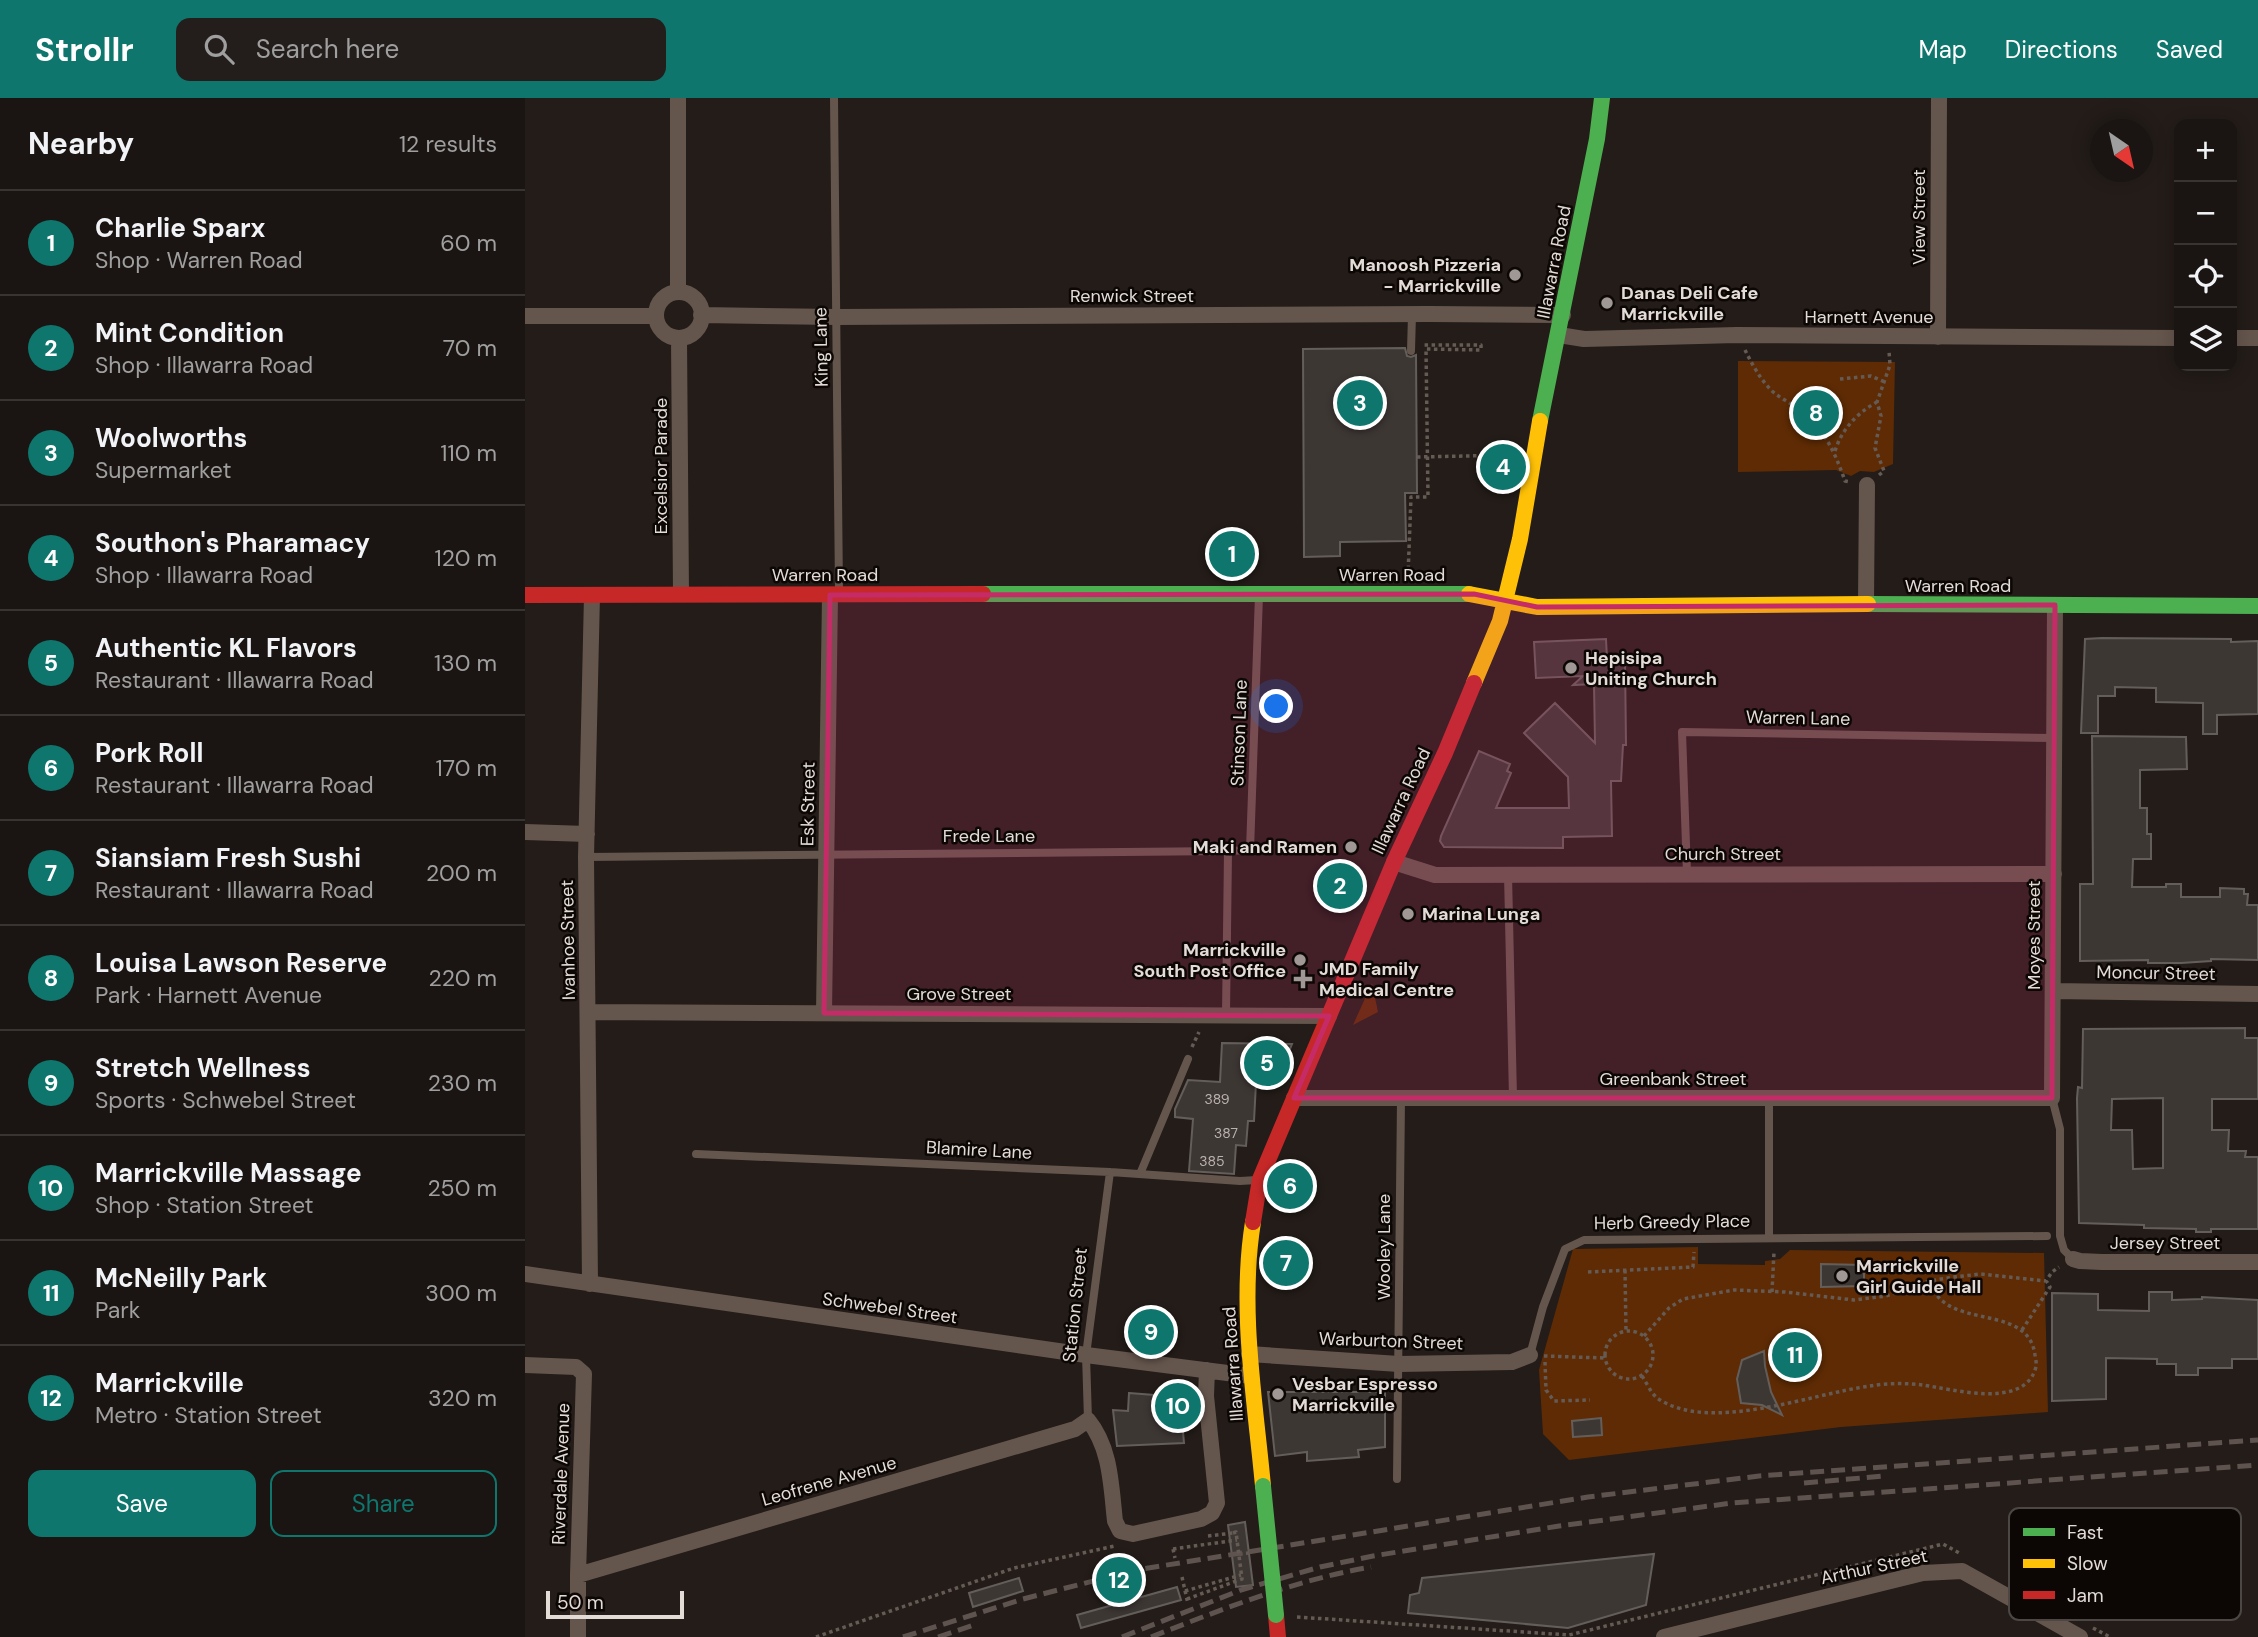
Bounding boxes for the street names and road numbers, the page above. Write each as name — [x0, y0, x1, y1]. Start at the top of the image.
street label: View Street — [1907, 169, 1931, 265]
street label: Illawarra Road — [1531, 203, 1577, 321]
street label: Renwick Street — [1070, 284, 1194, 308]
street label: Harnett Avenue — [1804, 305, 1934, 329]
street label: King Lane — [808, 307, 834, 387]
street label: Excelsior Parade — [649, 398, 673, 534]
street label: Warren Road — [772, 563, 878, 587]
street label: Warren Road — [1339, 563, 1445, 587]
street label: Warren Road — [1905, 574, 2011, 598]
street label: Stinson Lane — [1225, 679, 1253, 787]
street label: Warren Lane — [1746, 705, 1850, 731]
street label: Illawarra Road — [1366, 744, 1436, 858]
street label: Esk Street — [795, 762, 821, 846]
street label: Frede Lane — [943, 824, 1035, 848]
street label: Church Street — [1665, 842, 1781, 866]
street label: Ivanhoe Street — [555, 880, 581, 1000]
street label: Moyes Street — [2022, 880, 2046, 990]
street label: Moncur Street — [2096, 960, 2216, 986]
street label: Grove Street — [906, 982, 1012, 1006]
street label: Greenbank Street — [1599, 1067, 1747, 1091]
street label: Blamire Lane — [925, 1135, 1033, 1165]
street label: Wooley Lane — [1372, 1194, 1396, 1300]
street label: Herb Greedy Place — [1594, 1209, 1750, 1235]
street label: Jersey Street — [2110, 1231, 2220, 1255]
street label: Station Street — [1057, 1246, 1093, 1364]
street label: Schwebel Street — [821, 1287, 959, 1329]
street label: Illawarra Road — [1217, 1306, 1249, 1422]
street label: Warburton Street — [1318, 1326, 1464, 1356]
street label: Riverdale Avenue — [547, 1403, 575, 1545]
street label: Leofrene Avenue — [759, 1450, 899, 1512]
street label: Arthur Street — [1818, 1544, 1930, 1590]

